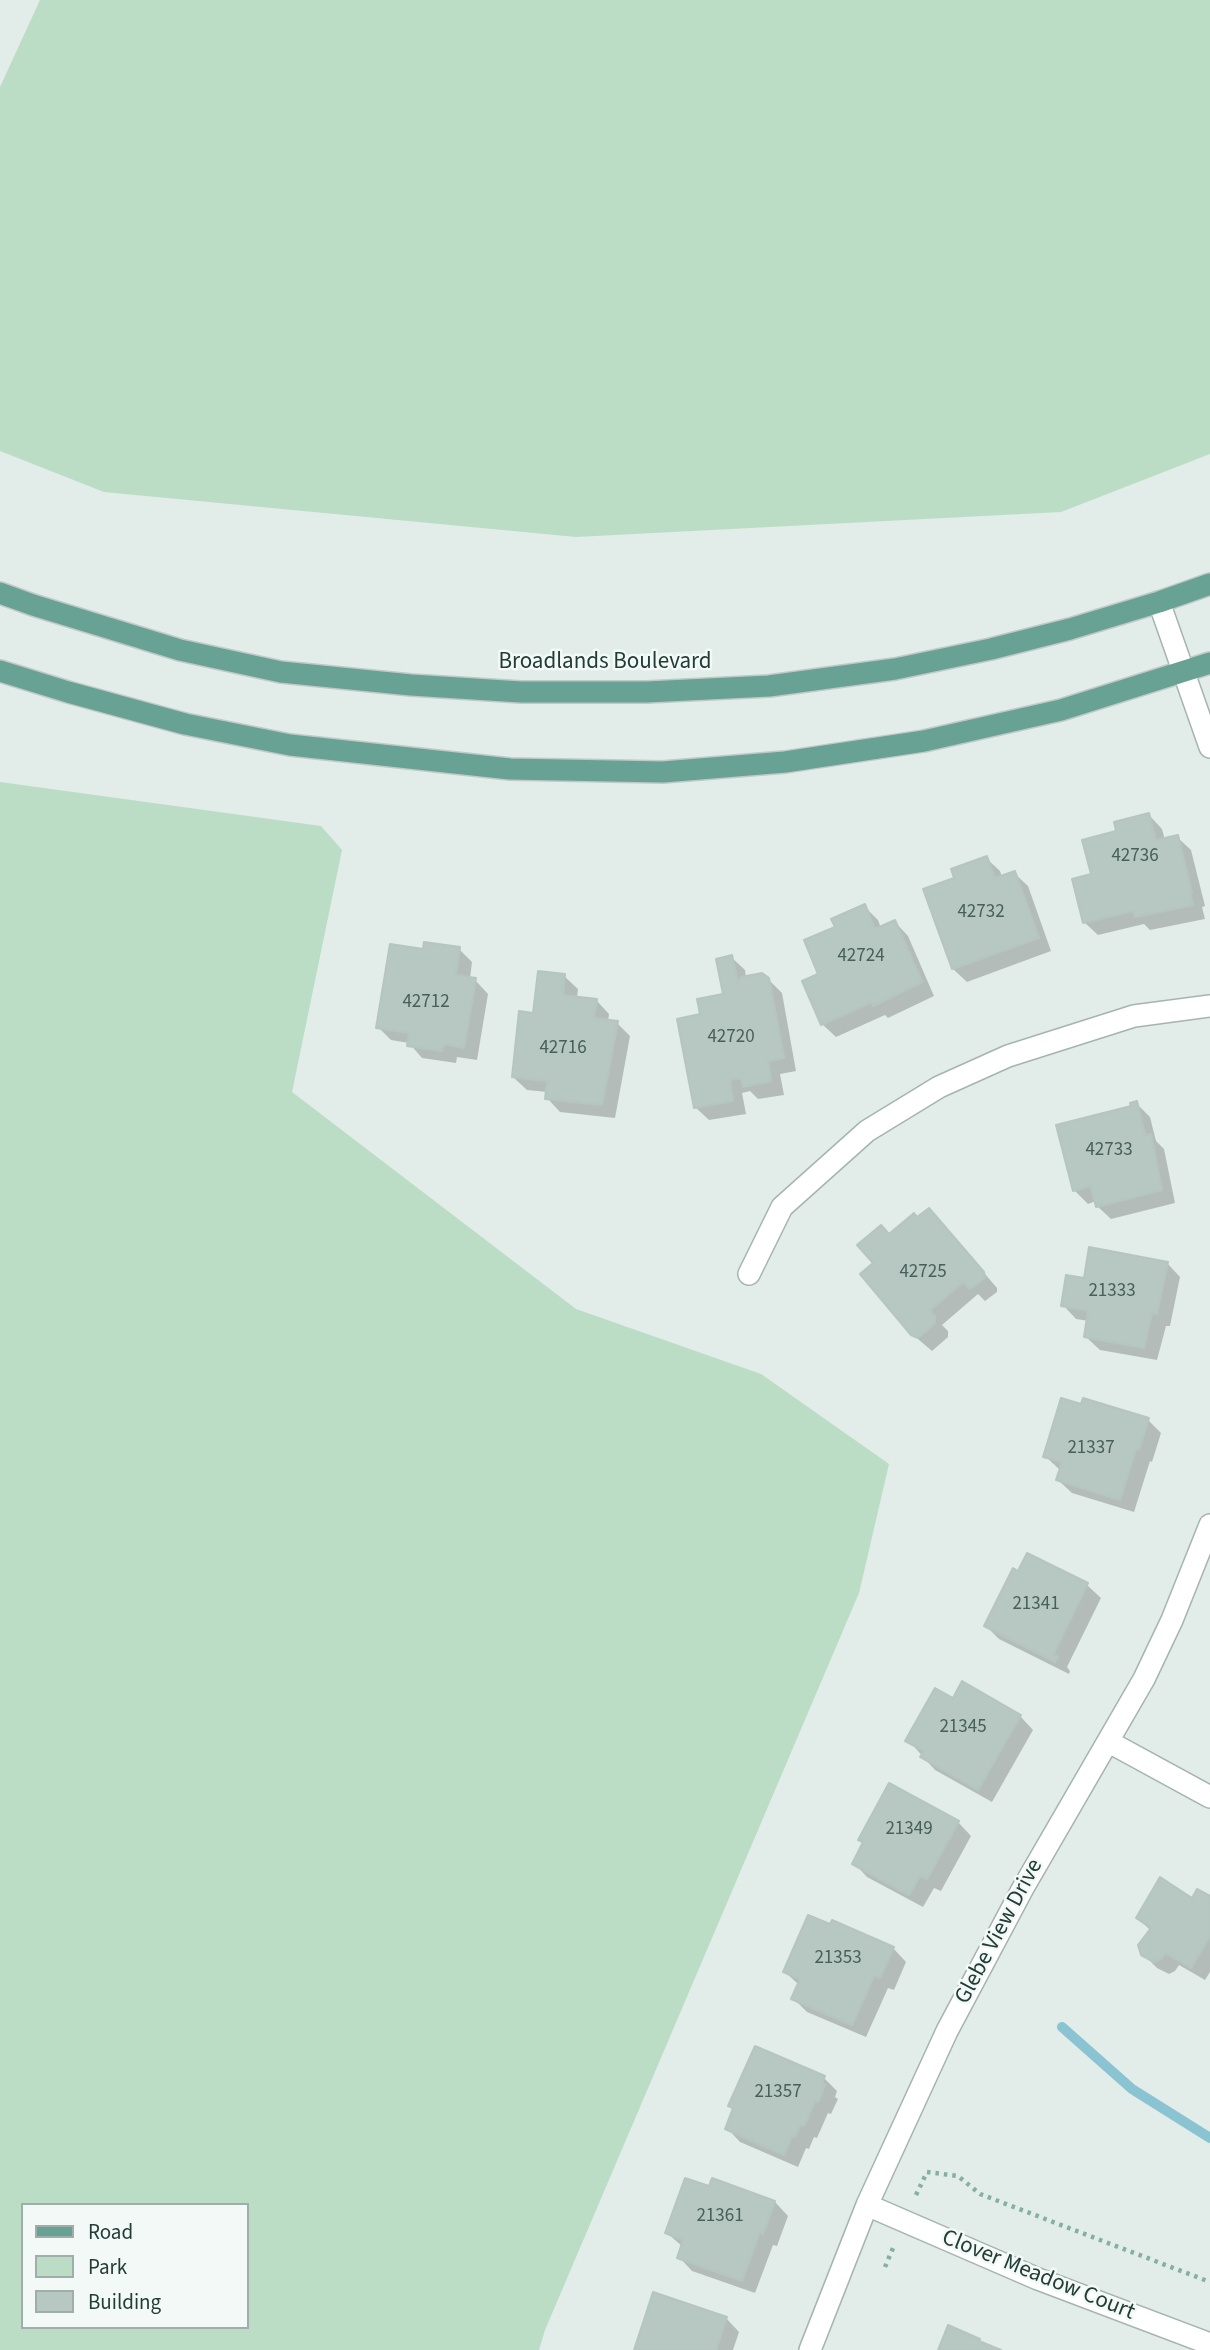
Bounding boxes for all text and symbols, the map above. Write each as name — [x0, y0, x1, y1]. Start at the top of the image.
street label: Broadlands Boulevard — [498, 649, 712, 677]
house number: 42736 — [1111, 846, 1159, 868]
house number: 42732 — [957, 902, 1005, 924]
house number: 42724 — [837, 946, 885, 968]
house number: 42712 — [402, 992, 450, 1014]
house number: 42720 — [707, 1027, 755, 1049]
house number: 42716 — [539, 1038, 587, 1060]
house number: 42733 — [1085, 1140, 1133, 1162]
house number: 42725 — [899, 1262, 947, 1284]
house number: 21333 — [1088, 1281, 1136, 1303]
house number: 21337 — [1067, 1438, 1115, 1460]
house number: 21341 — [1012, 1594, 1060, 1616]
house number: 21345 — [939, 1717, 987, 1739]
house number: 21349 — [885, 1819, 933, 1841]
street label: Glebe View Drive — [950, 1855, 1050, 2009]
house number: 21353 — [814, 1948, 862, 1970]
house number: 21357 — [754, 2082, 802, 2104]
legend — [21, 2203, 248, 2329]
house number: 21361 — [696, 2206, 744, 2228]
text: Road — [88, 2217, 133, 2247]
street label: Clover Meadow Court — [938, 2225, 1138, 2327]
text: Park — [88, 2252, 127, 2282]
text: Building — [88, 2287, 161, 2317]

